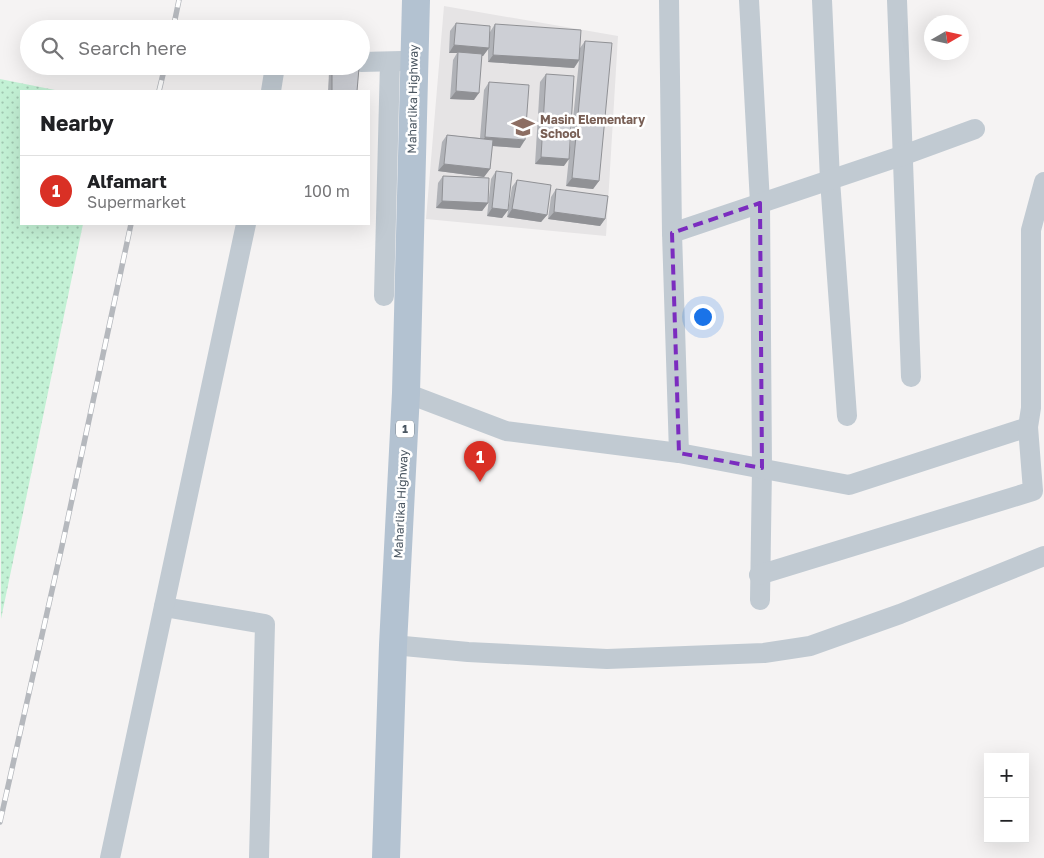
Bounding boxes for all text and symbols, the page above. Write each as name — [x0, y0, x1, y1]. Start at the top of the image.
north arrow — [924, 15, 969, 60]
search box — [20, 20, 370, 75]
icon: search — [38, 34, 66, 62]
text: Search here — [78, 36, 187, 59]
street label: Maharlika Highway — [404, 44, 421, 154]
text: Nearby — [40, 110, 114, 136]
place label: Masin Elementary School — [540, 112, 646, 141]
school or university icon: Masin Elementary School — [510, 114, 536, 140]
text: Alfamart — [87, 169, 167, 192]
text: 1 — [52, 181, 60, 201]
text: 100 m — [304, 181, 350, 201]
text: Supermarket — [87, 192, 186, 212]
your location — [690, 304, 716, 330]
road number: 1 — [396, 420, 414, 438]
pin: 1 — [464, 441, 496, 482]
street label: Maharlika Highway — [390, 449, 411, 559]
map controls — [984, 753, 1029, 843]
button: + — [984, 753, 1029, 798]
button: − — [984, 798, 1029, 843]

